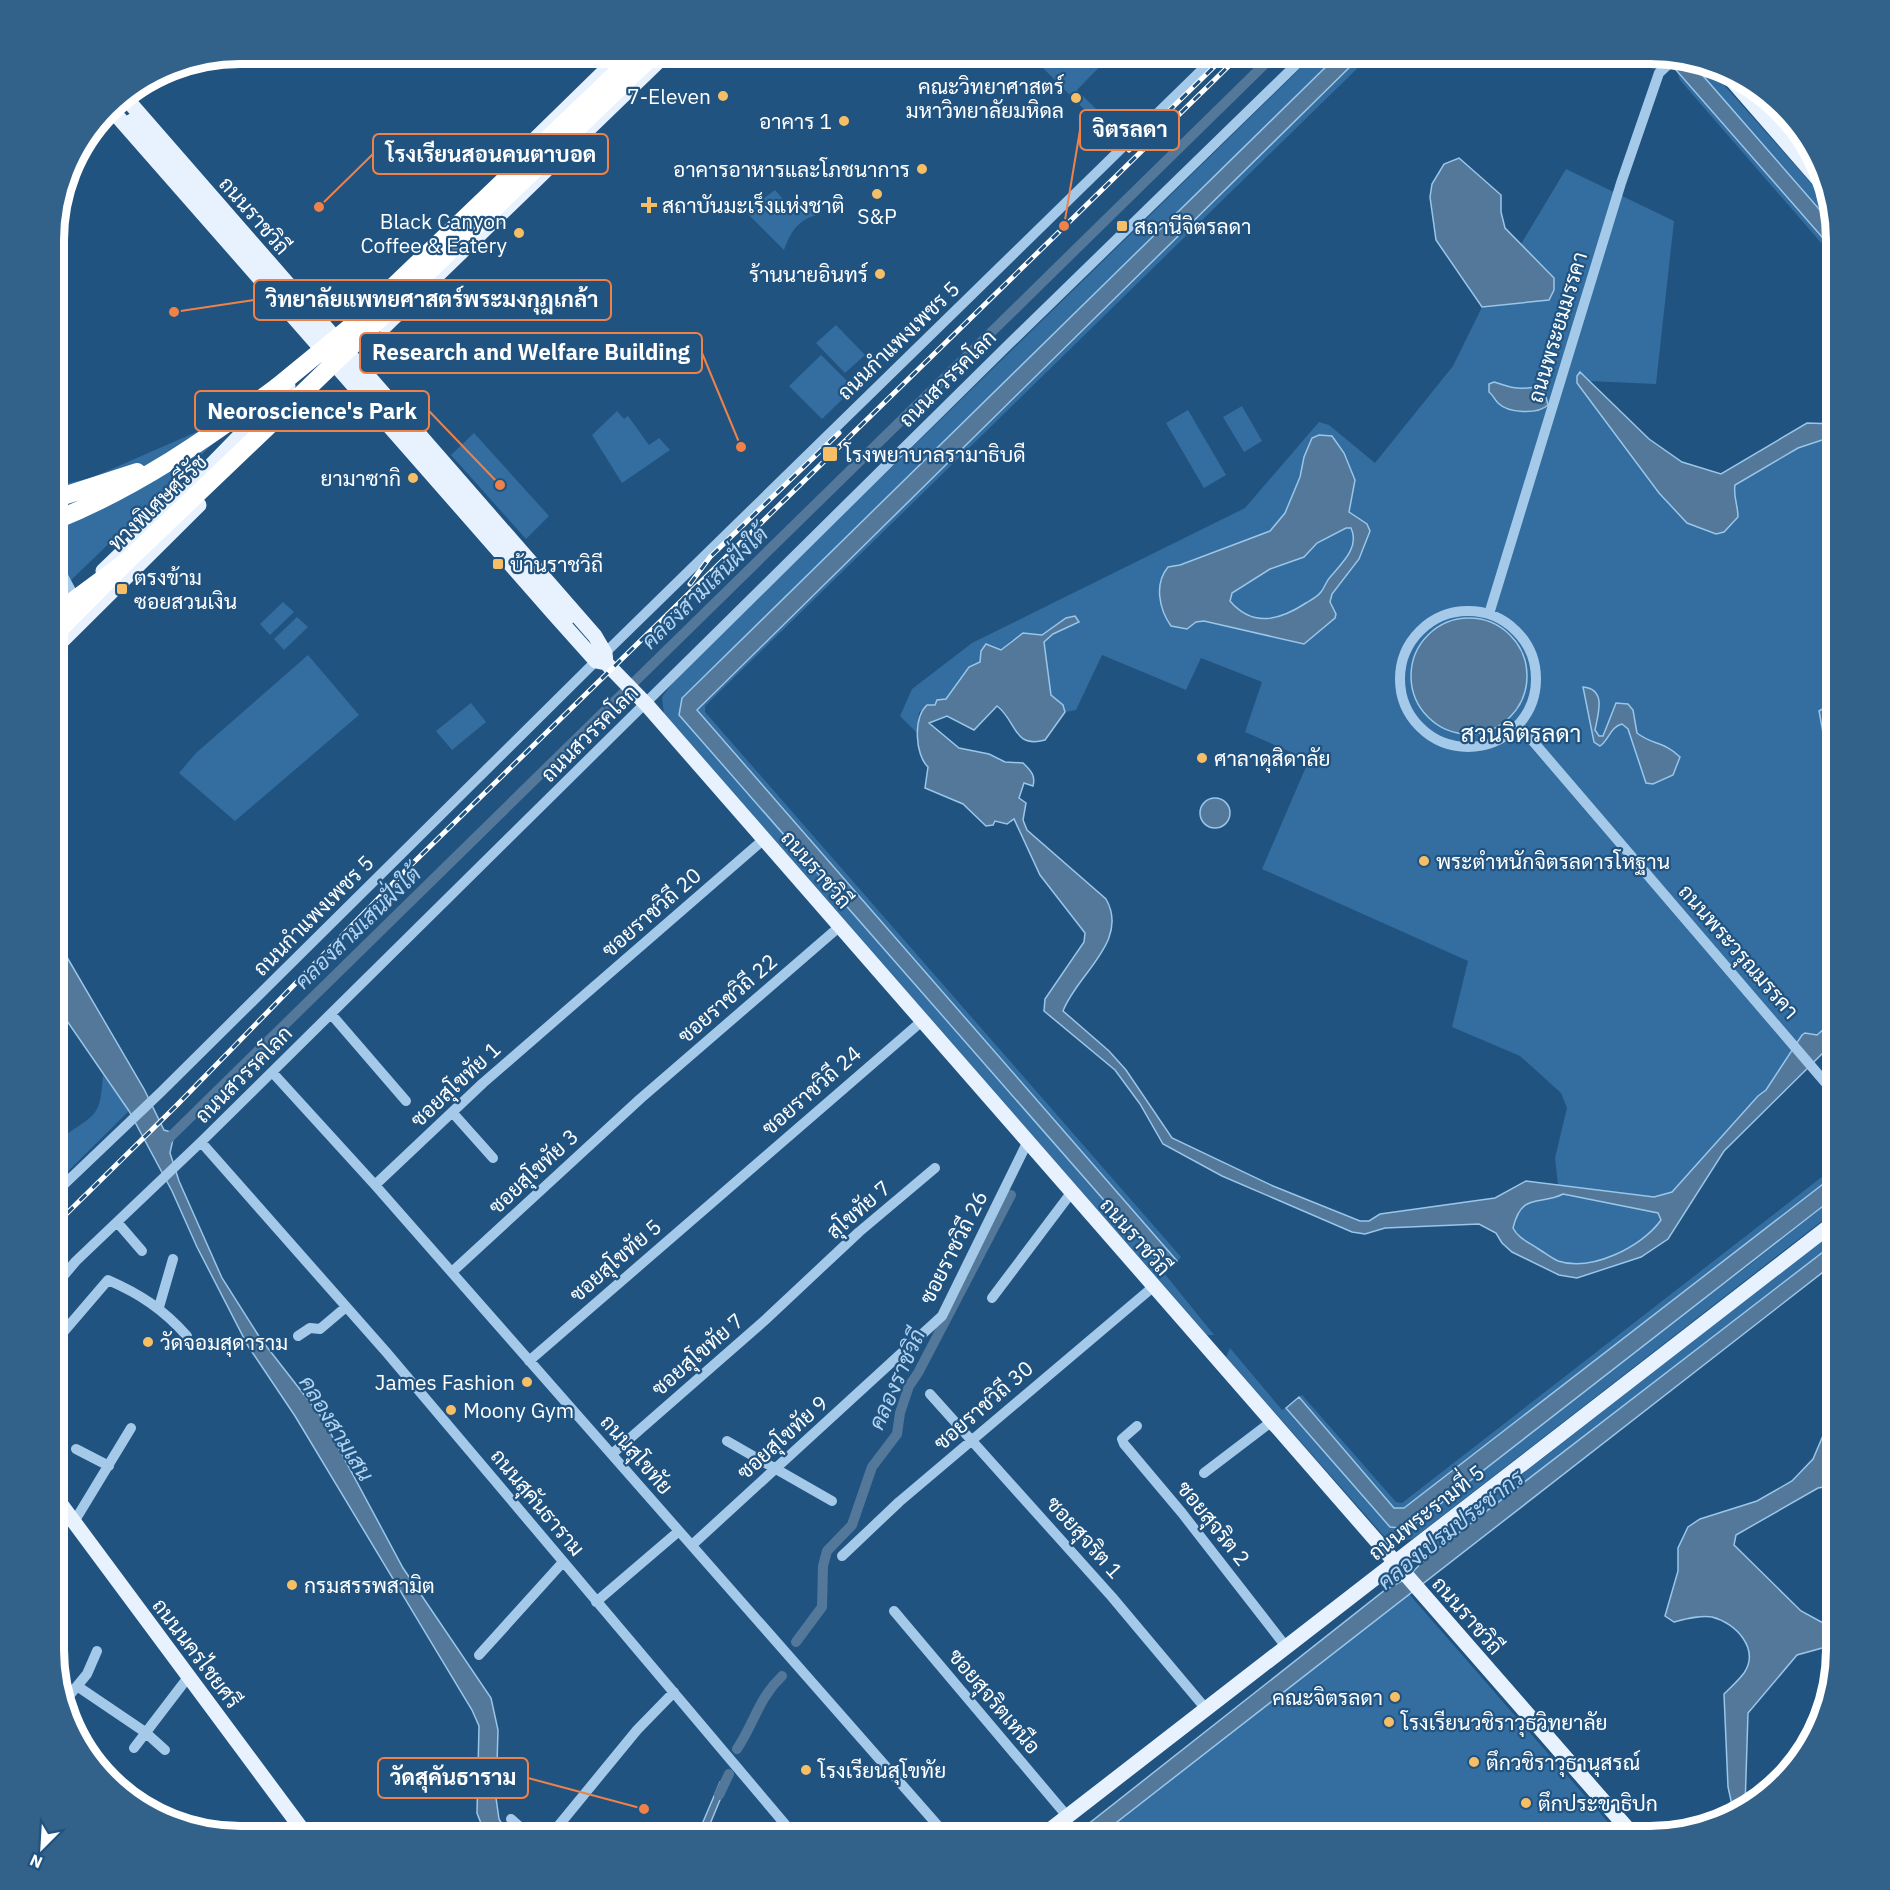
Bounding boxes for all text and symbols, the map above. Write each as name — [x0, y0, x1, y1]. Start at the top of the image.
place label: คณะวิทยาศาสตร์ มหาวิทยาลัยมหิดล — [906, 72, 1064, 124]
place label: 7-Eleven — [627, 82, 711, 110]
marker: 7-Eleven — [716, 89, 730, 103]
marker: คณะวิทยาศาสตร์ มหาวิทยาลัยมหิดล — [1069, 91, 1083, 105]
place label: อาคาร 1 — [759, 107, 832, 135]
callout: จิตรลดา — [1080, 110, 1179, 150]
marker: อาคาร 1 — [837, 114, 851, 128]
text: จิตรลดา — [1092, 114, 1168, 143]
callout: โรงเรียนสอนคนตาบอด — [373, 134, 608, 174]
text: โรงเรียนสอนคนตาบอด — [384, 139, 596, 168]
place label: อาคารอาหารและโภชนาการ — [673, 155, 910, 183]
marker: อาคารอาหารและโภชนาการ — [915, 162, 929, 176]
street label: ถนนราชวิถี — [213, 170, 297, 260]
marker: S&P — [870, 187, 884, 201]
place label: สถาบันมะเร็งแห่งชาติ — [662, 191, 845, 219]
marker: สถาบันมะเร็งแห่งชาติ — [640, 196, 658, 214]
place label: S&P — [857, 202, 897, 230]
place label: Black Canyon Coffee & Eatery — [361, 207, 508, 259]
place label: สถานีจิตรลดา — [1134, 212, 1251, 240]
marker: สถานีจิตรลดา — [1115, 219, 1129, 233]
marker: Black Canyon Coffee & Eatery — [512, 226, 526, 240]
street label: ถนนพระยมมรรคา — [1521, 248, 1593, 406]
place label: ร้านนายอินทร์ — [749, 260, 868, 288]
marker: ร้านนายอินทร์ — [873, 267, 887, 281]
street label: ถนนกำแพงเพชร 5 — [831, 274, 965, 406]
callout: วิทยาลัยแพทยศาสตร์พระมงกุฎเกล้า — [254, 280, 611, 320]
text: วิทยาลัยแพทยศาสตร์พระมงกุฎเกล้า — [264, 284, 598, 315]
street label: ถนนสวรรคโลก — [892, 323, 1002, 433]
callout: Research and Welfare Building — [360, 333, 702, 373]
text: Research and Welfare Building — [372, 337, 691, 366]
callout: Neoroscience's Park — [195, 391, 429, 431]
text: Neoroscience's Park — [207, 396, 417, 425]
place label: โรงพยาบาลรามาธิบดี — [843, 440, 1026, 468]
marker: โรงพยาบาลรามาธิบดี — [821, 445, 839, 463]
street label: ทางพิเศษศรีรัช — [101, 448, 213, 556]
place label: ยามาซากิ — [321, 464, 401, 492]
marker: ยามาซากิ — [406, 471, 420, 485]
water label: คลองสามเสนฝั่งใต้ — [632, 514, 776, 655]
place label: บ้านราชวิถี — [510, 550, 603, 578]
marker: บ้านราชวิถี — [491, 557, 505, 571]
place label: ตรงข้าม ซอยสวนเงิน — [134, 563, 237, 615]
marker: ตรงข้าม ซอยสวนเงิน — [115, 582, 129, 596]
street label: ถนนสวรรคโลก — [534, 678, 644, 788]
district label: สวนจิตรลดา — [1461, 717, 1581, 749]
place label: ศาลาดุสิดาลัย — [1214, 744, 1331, 773]
marker: ศาลาดุสิดาลัย — [1195, 751, 1209, 765]
street label: ถนนราชวิถี — [775, 824, 859, 914]
place label: พระตำหนักจิตรลดารโหฐาน — [1436, 847, 1670, 875]
street label: ถนนกำแพงเพชร 5 — [246, 848, 380, 982]
water label: คลองสามเสนฝั่งใต้ — [285, 854, 429, 995]
marker: พระตำหนักจิตรลดารโหฐาน — [1417, 854, 1431, 868]
street label: ซอยราชวิถี 20 — [595, 861, 707, 963]
street label: ถนนพระวรุณมรรคา — [1672, 878, 1805, 1025]
street label: ซอยราชวิถี 22 — [671, 947, 783, 1049]
street label: ถนนสวรรคโลก — [188, 1019, 298, 1129]
street label: ซอยสุโขทัย 1 — [404, 1035, 507, 1134]
street label: ซอยราชวิถี 24 — [755, 1039, 867, 1141]
street label: ซอยสุโขทัย 3 — [482, 1122, 585, 1221]
street label: สุโขทัย 7 — [820, 1174, 897, 1245]
street label: ซอยราชวิถี 26 — [912, 1186, 994, 1308]
street label: ถนนราชวิถี — [1094, 1191, 1178, 1281]
street label: ซอยสุโขทัย 5 — [563, 1212, 668, 1308]
street label: ซอยสุโขทัย 7 — [645, 1306, 750, 1402]
water label: คลองราชวิถี — [861, 1322, 932, 1434]
place label: วัดจอมสุดาราม — [160, 1328, 288, 1357]
marker: วัดจอมสุดาราม — [141, 1335, 155, 1349]
street label: ซอยราชวิถี 30 — [927, 1354, 1039, 1456]
place label: James Fashion — [375, 1368, 515, 1396]
water label: คลองสามเสน — [293, 1370, 381, 1486]
marker: James Fashion — [520, 1375, 534, 1389]
street label: ซอยสุโขทัย 9 — [731, 1389, 834, 1486]
place label: Moony Gym — [463, 1396, 574, 1424]
marker: Moony Gym — [444, 1403, 458, 1417]
street label: ถนนสุโขทัย — [594, 1408, 680, 1501]
street label: ถนนสุคันธาราม — [484, 1442, 591, 1562]
street label: ถนนพระรามที่ 5 — [1359, 1454, 1490, 1566]
water label: คลองเปรมประชากร — [1371, 1462, 1530, 1595]
street label: ซอยสุจริต 2 — [1170, 1475, 1257, 1572]
street label: ซอยสุจริต 1 — [1040, 1490, 1129, 1585]
street label: ถนนราชวิถี — [1426, 1570, 1510, 1660]
place label: กรมสรรพสามิต — [304, 1571, 435, 1599]
marker: กรมสรรพสามิต — [285, 1578, 299, 1592]
street label: ถนนนครไชยศรี — [146, 1592, 248, 1714]
street label: ซอยสุจริตเหนือ — [942, 1642, 1047, 1760]
place label: คณะจิตรลดา — [1272, 1683, 1383, 1711]
marker: คณะจิตรลดา — [1388, 1690, 1402, 1704]
place label: โรงเรียนวชิราวุธวิทยาลัย — [1400, 1708, 1608, 1737]
marker: โรงเรียนวชิราวุธวิทยาลัย — [1382, 1715, 1396, 1729]
place label: ตึกวชิราวุธานุสรณ์ — [1486, 1748, 1640, 1777]
marker: ตึกวชิราวุธานุสรณ์ — [1467, 1755, 1481, 1769]
place label: โรงเรียนสุโขทัย — [817, 1756, 946, 1785]
callout: วัดสุคันธาราม — [378, 1758, 528, 1798]
text: วัดสุคันธาราม — [390, 1762, 516, 1793]
marker: โรงเรียนสุโขทัย — [799, 1763, 813, 1777]
place label: ตึกประขาธิปก — [1538, 1789, 1658, 1817]
marker: ตึกประขาธิปก — [1519, 1796, 1533, 1810]
north arrow — [12, 1818, 72, 1878]
text: N — [27, 1850, 45, 1873]

